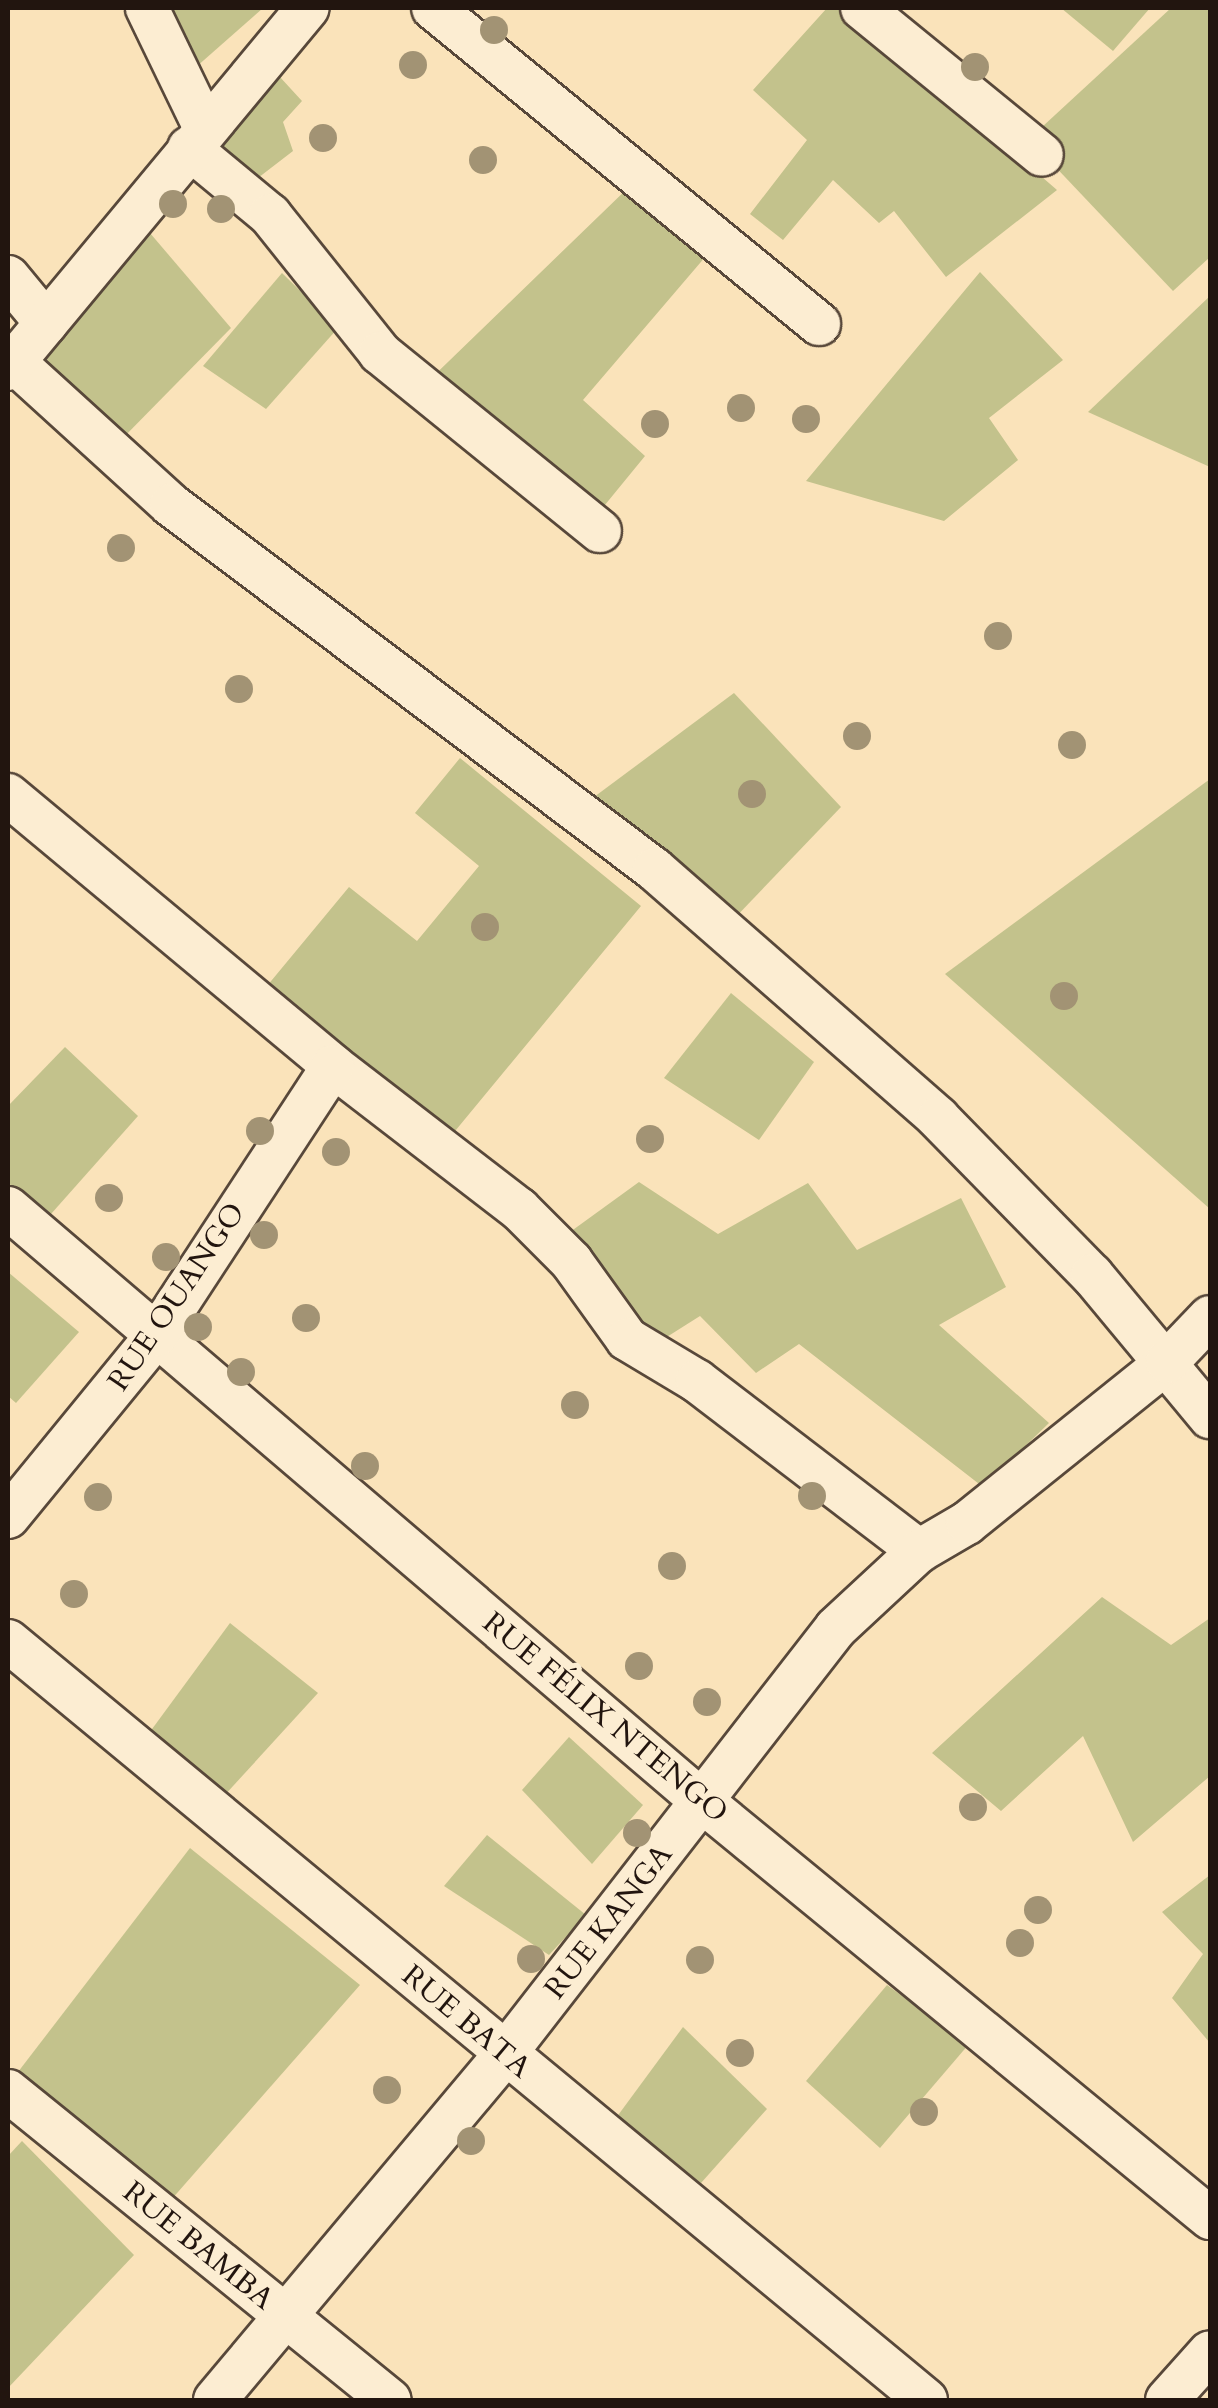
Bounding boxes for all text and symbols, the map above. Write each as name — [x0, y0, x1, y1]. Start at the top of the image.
street label: RUE OUANGO — [101, 1196, 253, 1398]
street label: RUE FÉLIX NTENGO — [475, 1605, 735, 1831]
street label: RUE KANGA — [537, 1838, 681, 2006]
street label: RUE BATA — [394, 1958, 538, 2086]
street label: RUE BAMBA — [115, 2174, 281, 2318]

